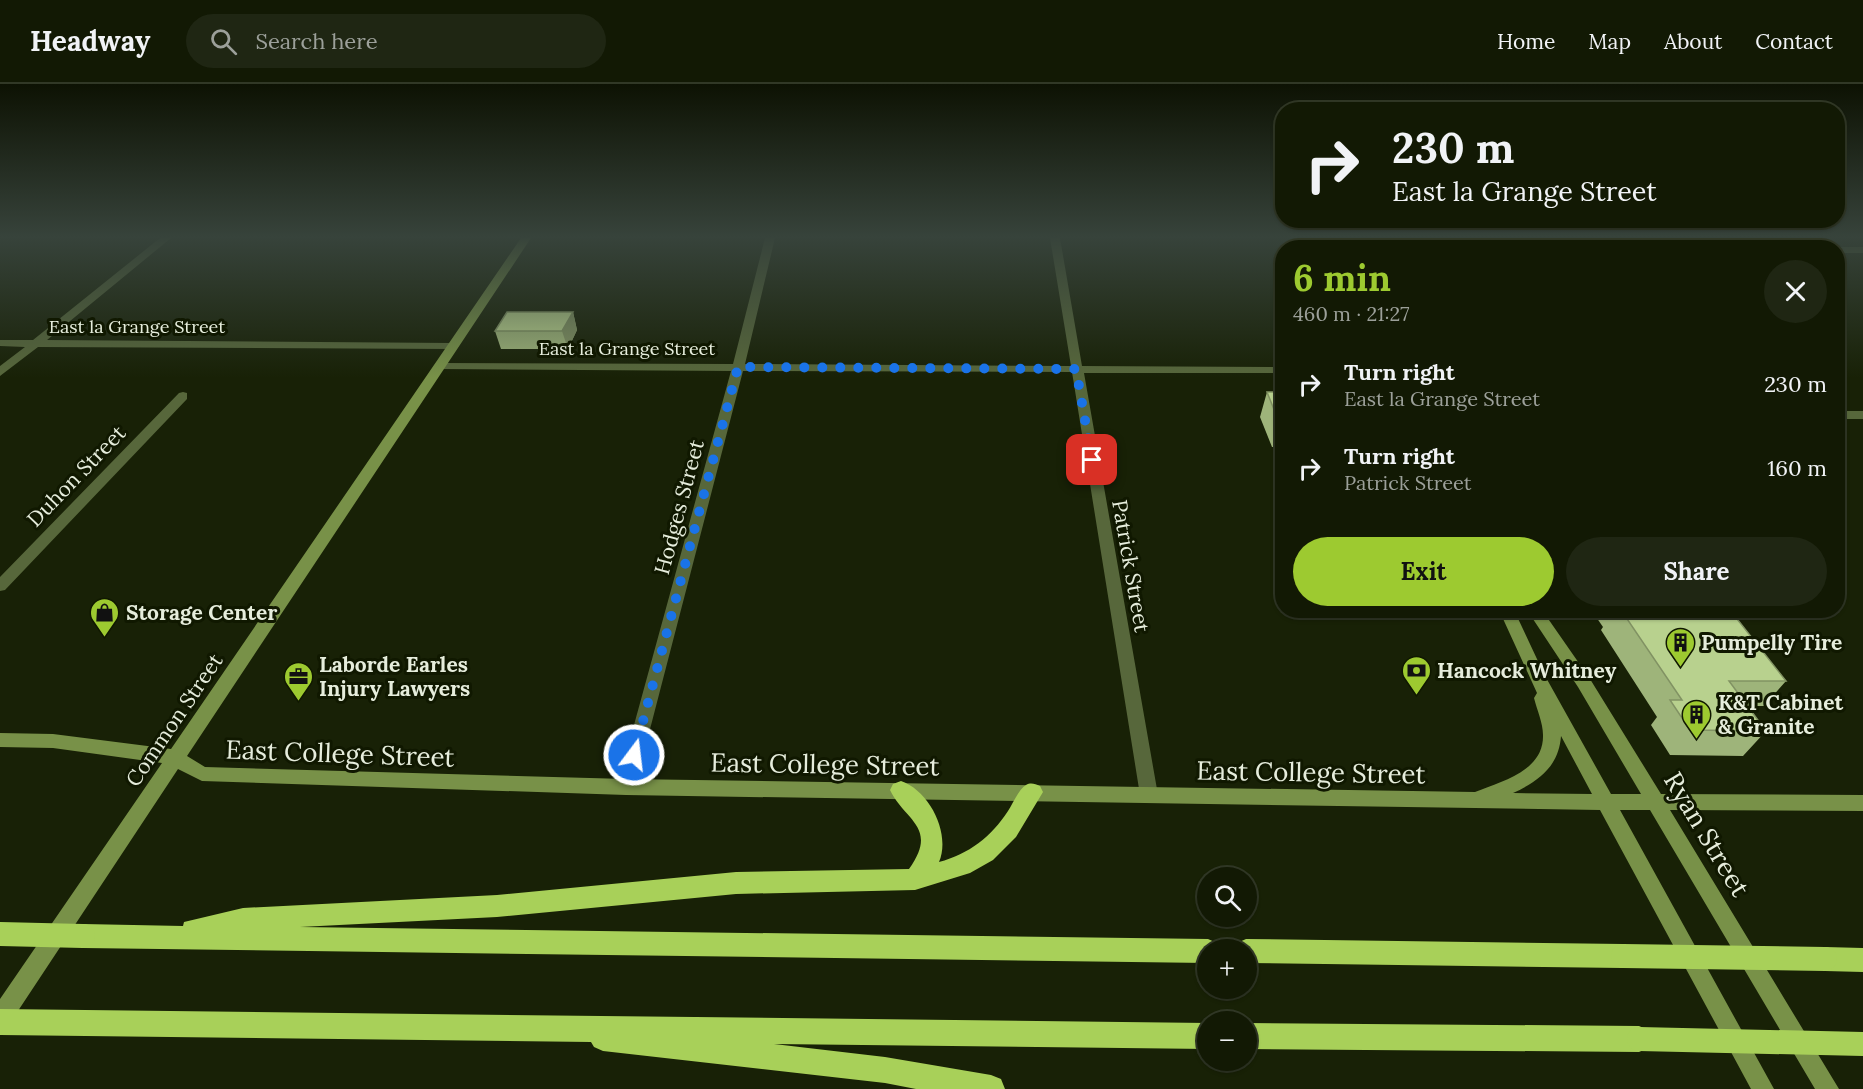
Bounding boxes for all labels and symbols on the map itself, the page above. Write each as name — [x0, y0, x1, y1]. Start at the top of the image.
street label: East la Grange Street — [49, 315, 225, 338]
street label: East la Grange Street — [539, 337, 715, 360]
street label: Duhon Street — [21, 419, 132, 532]
pin — [1066, 434, 1117, 485]
street label: Hodges Street — [648, 436, 710, 577]
street label: Patrick Street — [1106, 498, 1156, 635]
shop icon: Storage Center — [89, 596, 121, 638]
place label: Storage Center — [126, 599, 277, 626]
building icon: Pumpelly Tire — [1664, 626, 1696, 668]
place label: Pumpelly Tire — [1701, 629, 1842, 656]
street label: Common Street — [120, 648, 229, 792]
place label: Laborde Earles Injury Lawyers — [319, 651, 470, 702]
bank icon: Hancock Whitney — [1400, 654, 1432, 696]
place label: Hancock Whitney — [1437, 657, 1617, 684]
office icon: Laborde Earles Injury Lawyers — [282, 660, 314, 702]
place label: K&T Cabinet & Granite — [1718, 689, 1844, 740]
building icon: K&T Cabinet & Granite — [1681, 698, 1713, 740]
position arrow — [602, 723, 666, 787]
street label: East College Street — [225, 733, 455, 773]
street label: East College Street — [710, 746, 940, 782]
street label: East College Street — [1196, 754, 1426, 790]
street label: Ryan Street — [1657, 766, 1757, 902]

